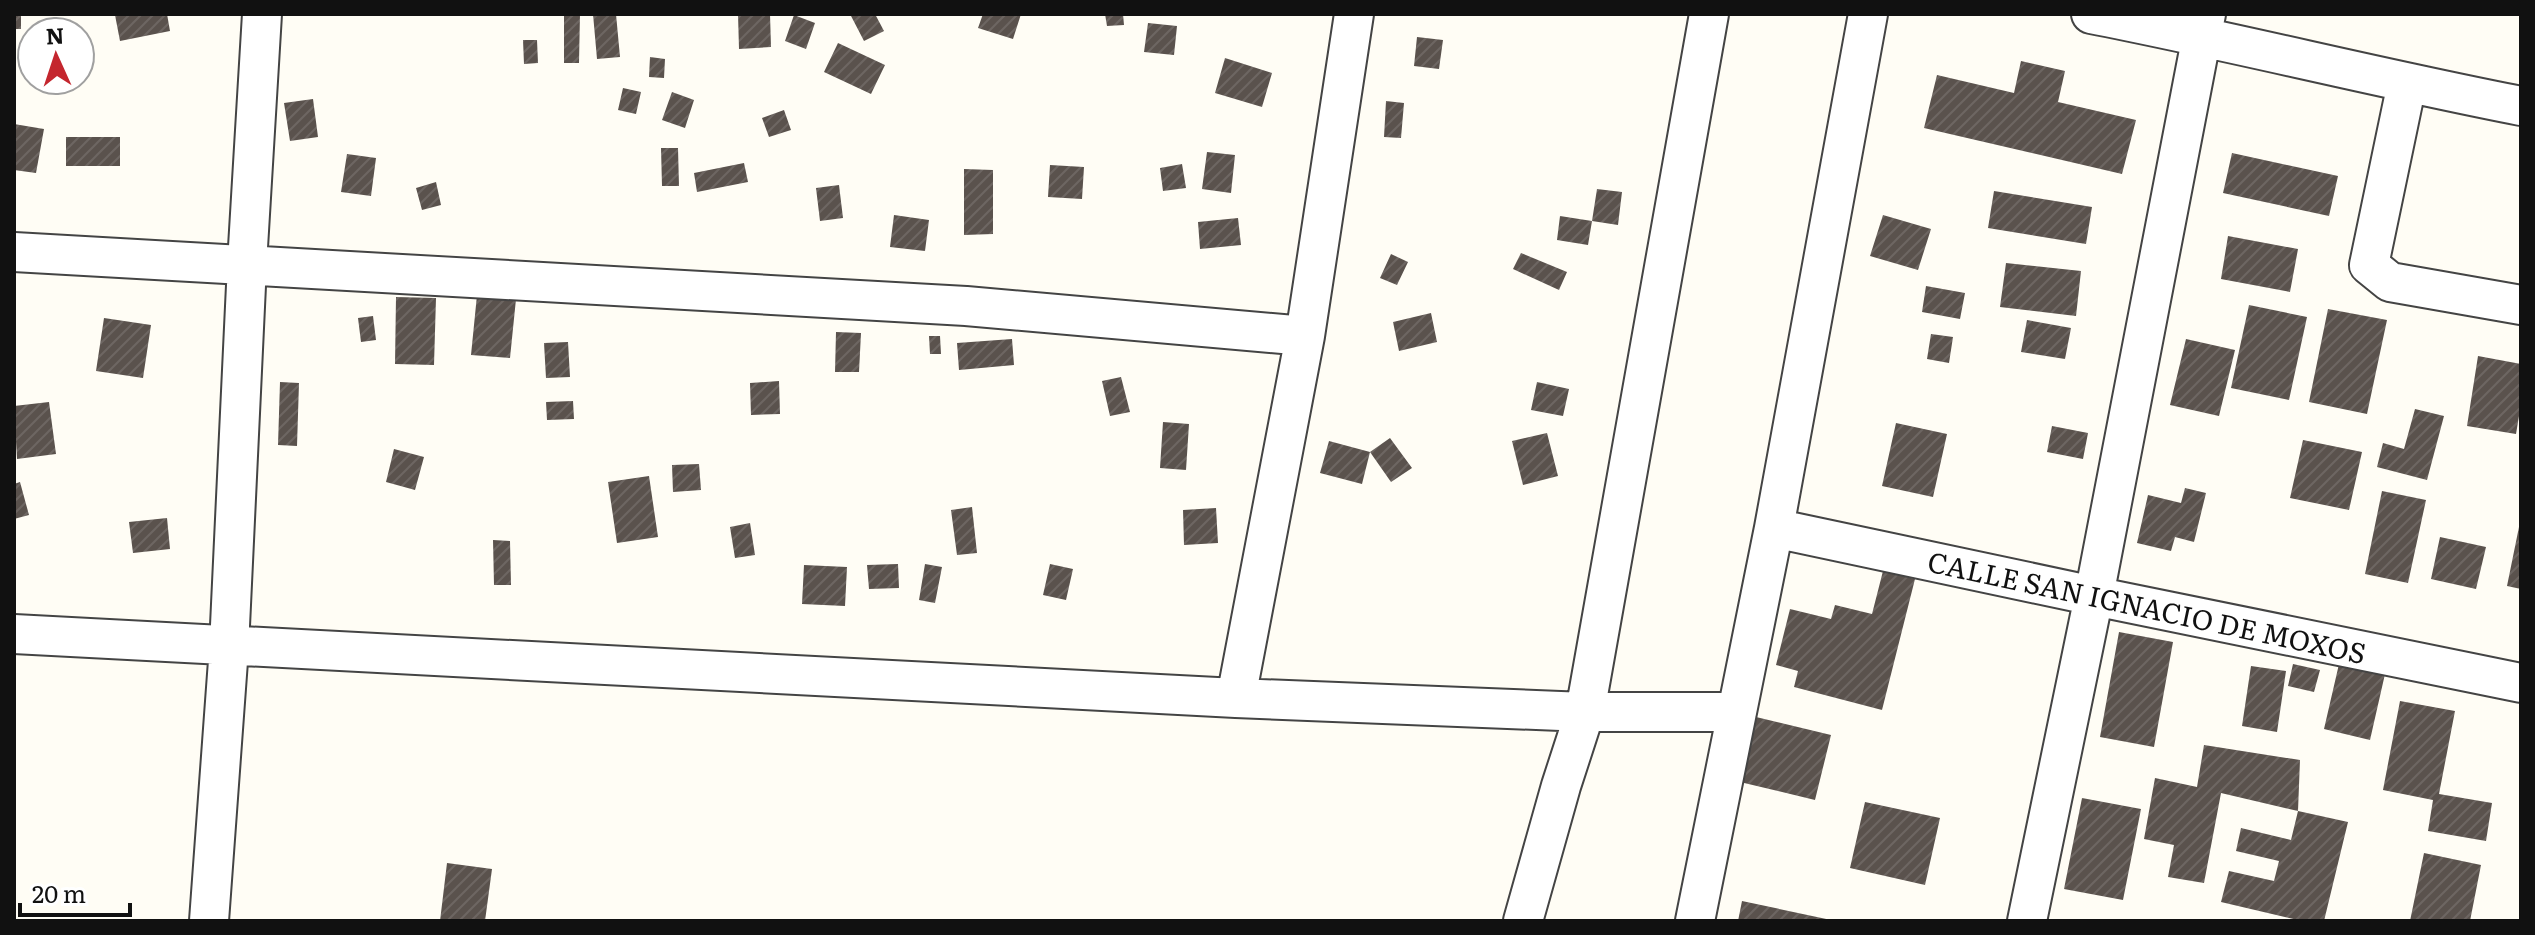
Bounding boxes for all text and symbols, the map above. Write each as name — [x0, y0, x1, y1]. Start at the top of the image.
north arrow — [16, 16, 96, 96]
text: N — [45, 18, 65, 51]
street label: CALLE SAN IGNACIO DE MOXOS — [1924, 539, 2370, 673]
scale bar — [20, 867, 130, 917]
text: 20 m — [32, 875, 86, 910]

